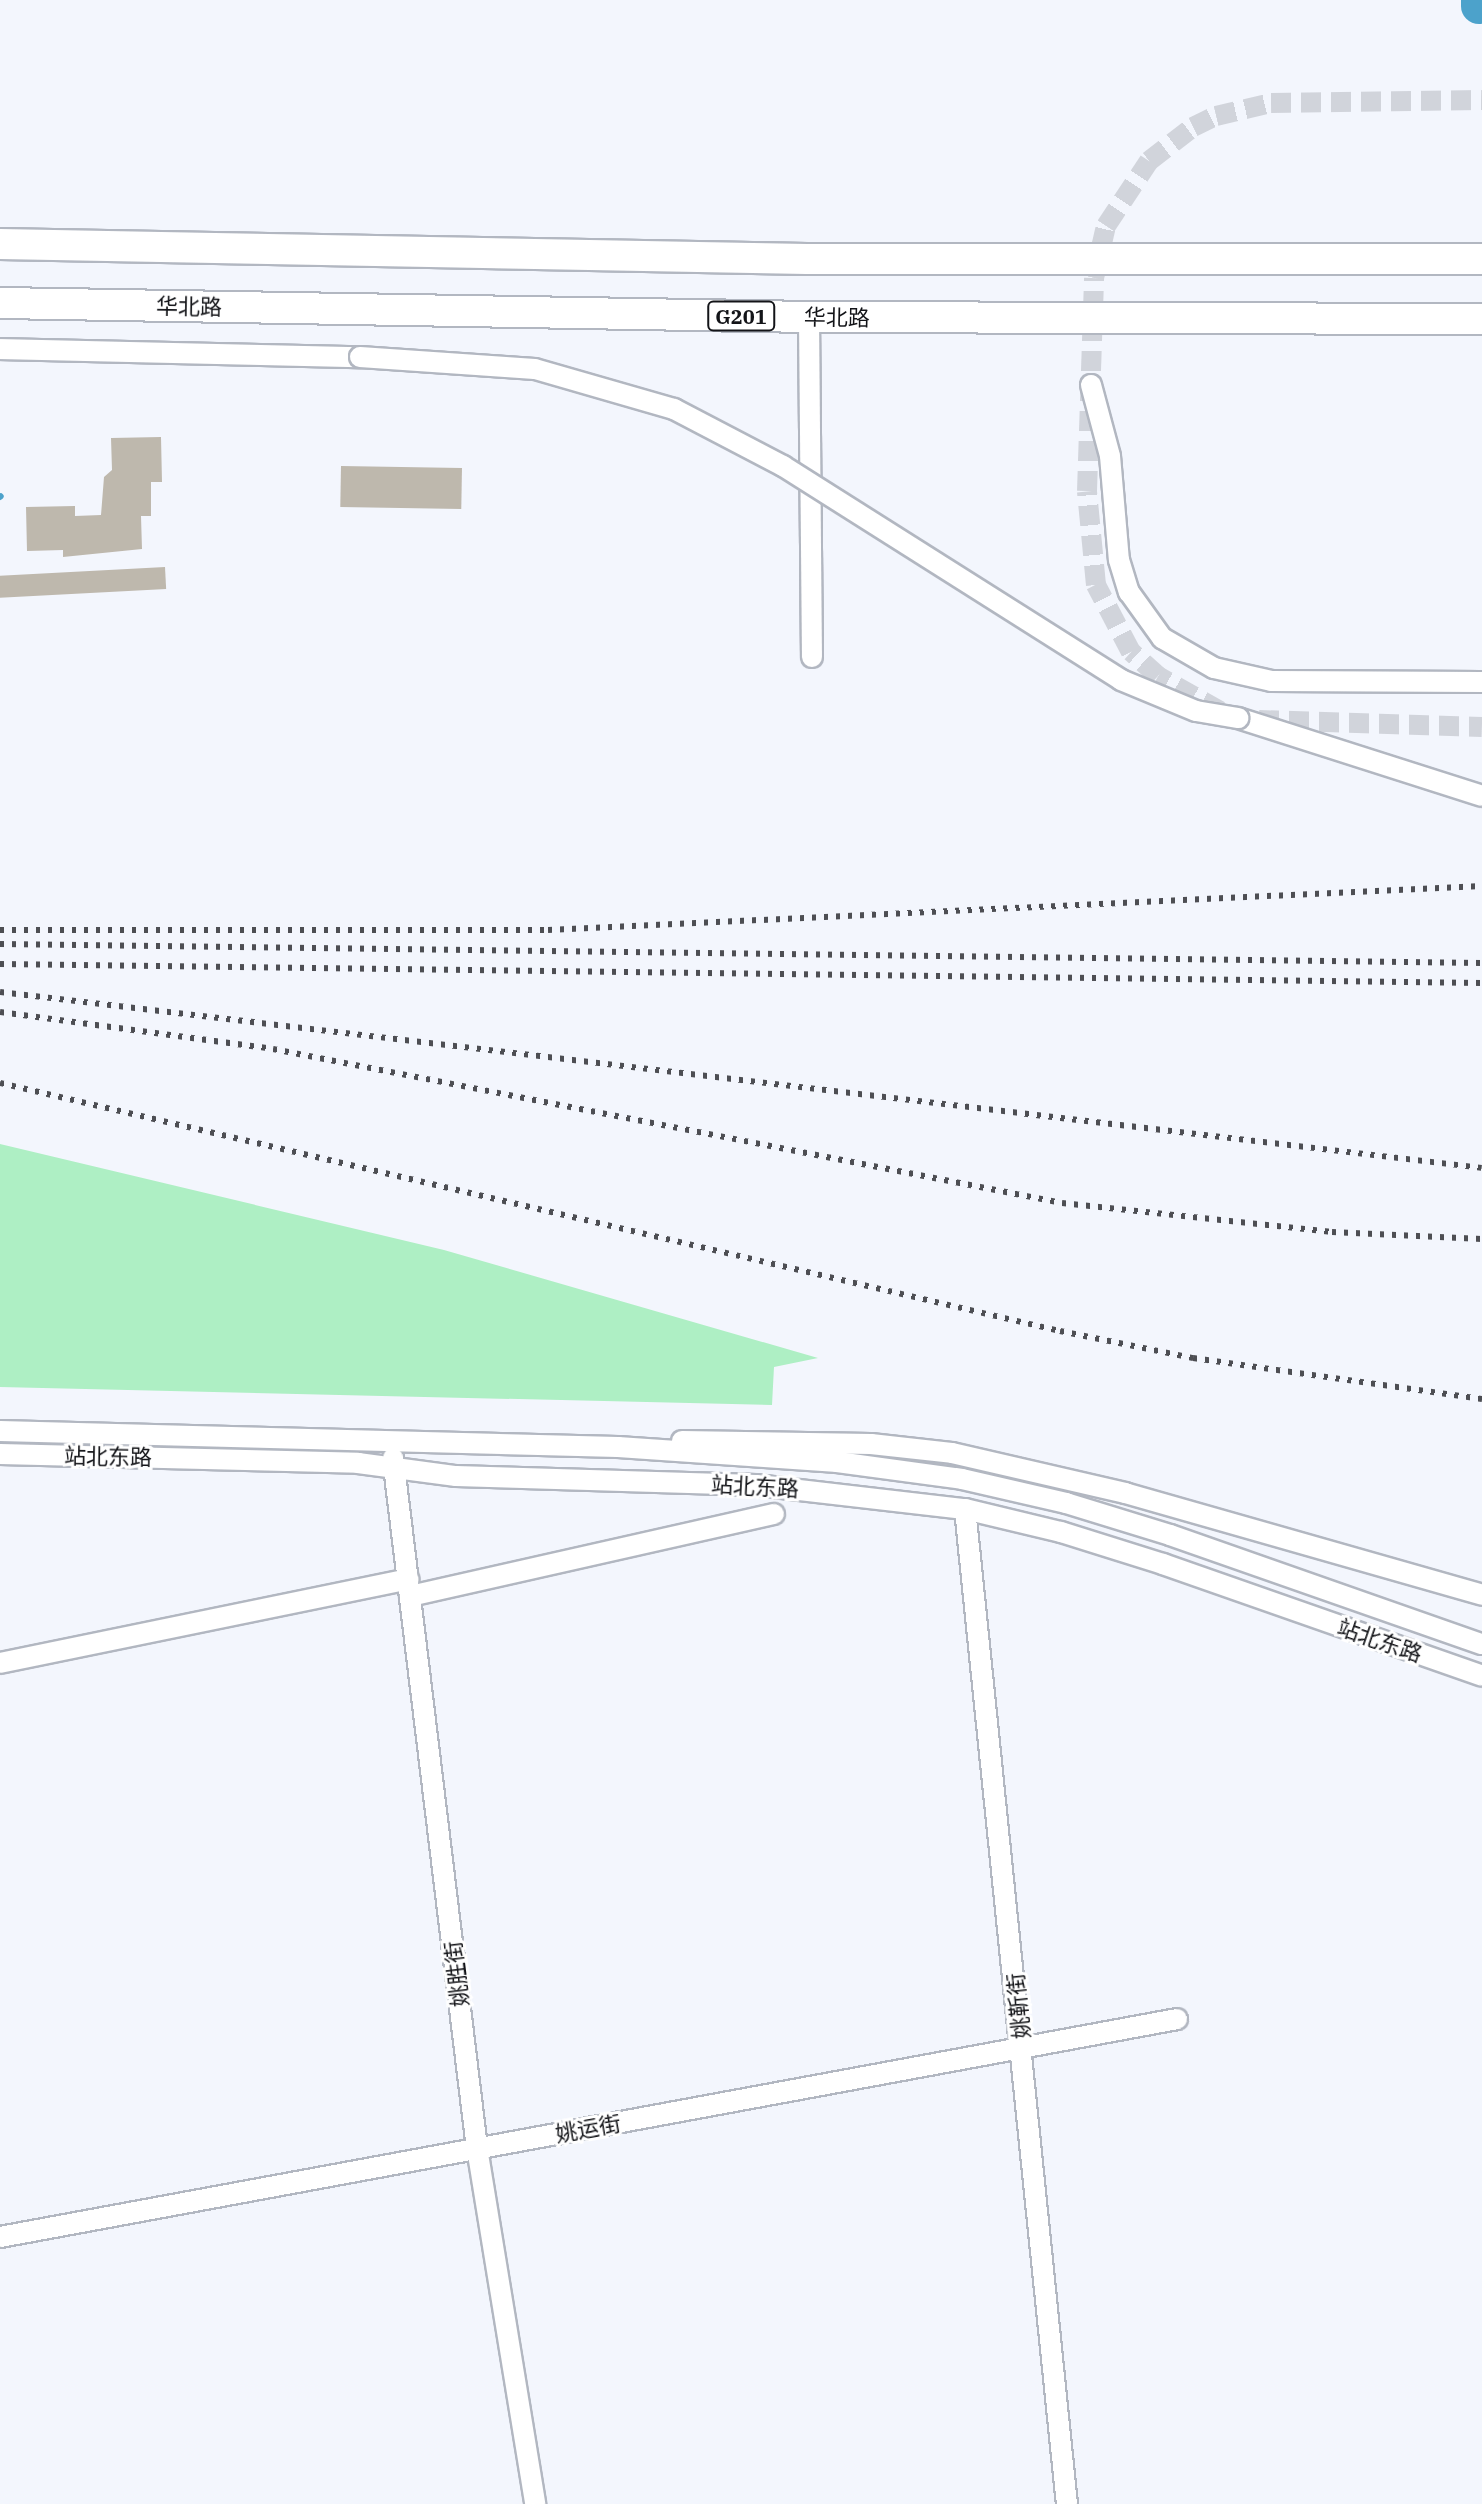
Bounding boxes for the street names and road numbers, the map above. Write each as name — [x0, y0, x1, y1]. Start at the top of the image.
street label: 华北路 — [156, 292, 222, 320]
road number: G201 — [707, 300, 775, 332]
street label: 华北路 — [804, 303, 870, 331]
street label: 站北东路 — [64, 1442, 152, 1470]
street label: 站北东路 — [710, 1471, 800, 1501]
street label: 站北东路 — [1334, 1613, 1426, 1667]
street label: 姚胜街 — [439, 1940, 473, 2008]
street label: 姚靳街 — [1001, 1972, 1035, 2040]
street label: 姚运街 — [553, 2109, 623, 2147]

